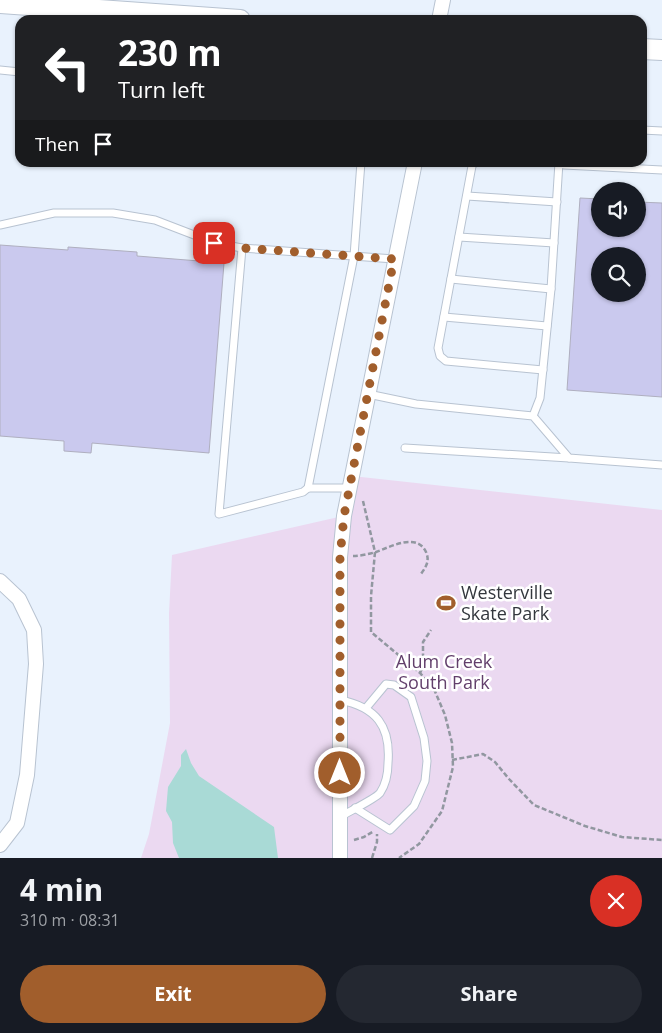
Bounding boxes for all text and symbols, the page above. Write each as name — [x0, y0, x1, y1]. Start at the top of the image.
text: 230 m — [118, 29, 222, 76]
icon: left — [35, 35, 100, 100]
text: Turn left — [118, 74, 205, 104]
icon: arrive — [89, 130, 117, 158]
text: Then — [35, 131, 79, 157]
map controls — [591, 182, 646, 302]
button: sound — [591, 182, 646, 237]
pin — [193, 222, 235, 264]
icon: arrive — [200, 229, 228, 257]
button: search — [591, 247, 646, 302]
place label: Westerville Skate Park — [461, 580, 553, 625]
sports icon: Westerville Skate Park — [435, 592, 457, 614]
park label: Alum Creek South Park — [396, 649, 493, 694]
position arrow — [313, 746, 365, 798]
text: 4 min — [20, 869, 103, 910]
button: close — [590, 875, 642, 927]
text: 310 m · 08:31 — [20, 909, 120, 931]
button: Exit — [20, 965, 326, 1023]
button: Share — [336, 965, 642, 1023]

